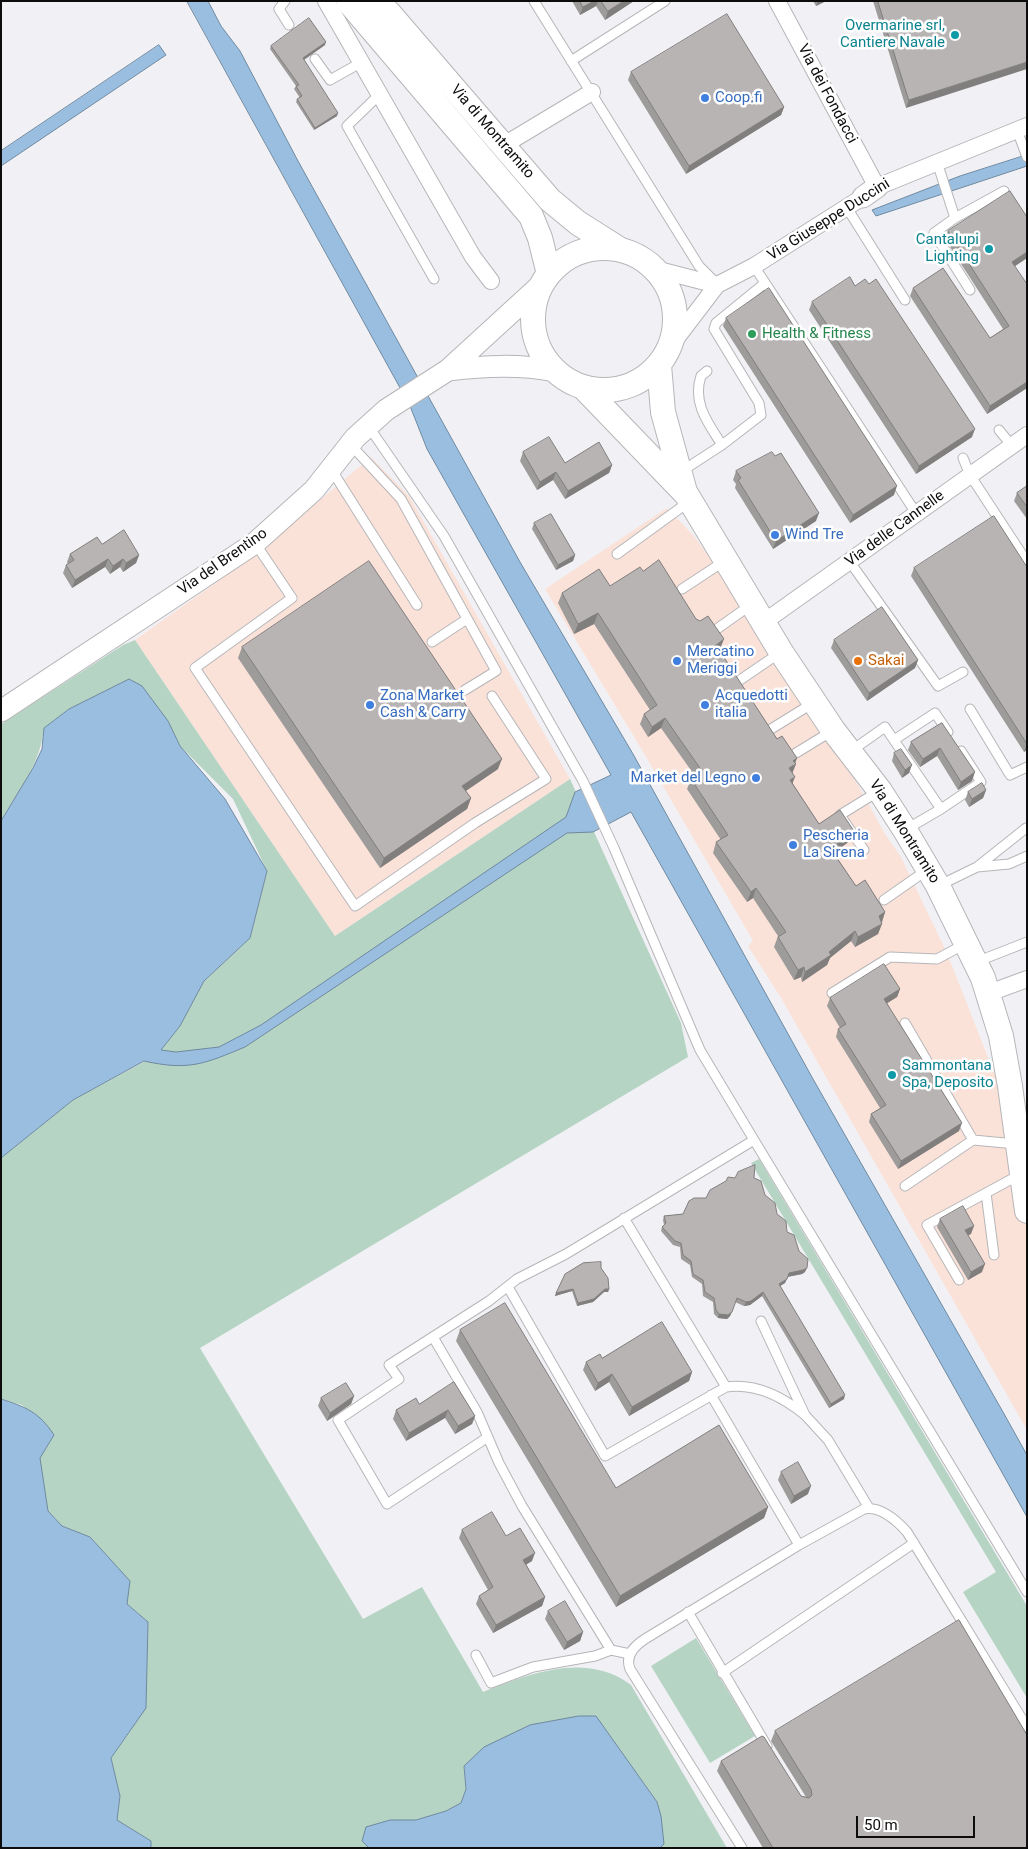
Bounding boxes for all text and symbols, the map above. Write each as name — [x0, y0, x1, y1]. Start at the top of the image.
place label: Overmarine srl, Cantiere Navale — [840, 17, 945, 52]
marker: Overmarine srl, Cantiere Navale — [949, 29, 961, 41]
street label: Via dei Fondacci — [793, 41, 861, 147]
street label: Via di Montramito — [446, 81, 538, 183]
place label: Coop.fi — [715, 89, 763, 107]
marker: Coop.fi — [699, 92, 711, 104]
street label: Via Giuseppe Duccini — [765, 175, 893, 265]
place label: Cantalupi Lighting — [916, 231, 979, 266]
marker: Cantalupi Lighting — [983, 243, 995, 255]
place label: Health & Fitness — [762, 325, 871, 343]
marker: Health & Fitness — [746, 328, 758, 340]
street label: Via delle Cannelle — [842, 487, 948, 571]
street label: Via del Brentino — [175, 525, 271, 599]
place label: Wind Tre — [785, 526, 844, 544]
marker: Wind Tre — [769, 529, 781, 541]
place label: Mercatino Meriggi — [687, 643, 754, 678]
place label: Sakai — [868, 652, 904, 670]
marker: Mercatino Meriggi — [671, 655, 683, 667]
marker: Sakai — [852, 655, 864, 667]
place label: Zona Market Cash & Carry — [380, 687, 466, 722]
place label: Acquedotti italia — [715, 687, 788, 722]
marker: Zona Market Cash & Carry — [364, 699, 376, 711]
marker: Acquedotti italia — [699, 699, 711, 711]
place label: Market del Legno — [631, 769, 746, 787]
marker: Market del Legno — [750, 772, 762, 784]
street label: Via di Montramito — [865, 777, 943, 887]
place label: Pescheria La Sirena — [803, 827, 869, 862]
marker: Pescheria La Sirena — [787, 839, 799, 851]
place label: Sammontana Spa, Deposito — [902, 1057, 994, 1092]
marker: Sammontana Spa, Deposito — [886, 1069, 898, 1081]
scale bar — [858, 1806, 977, 1838]
text: 50 m — [864, 1816, 898, 1834]

